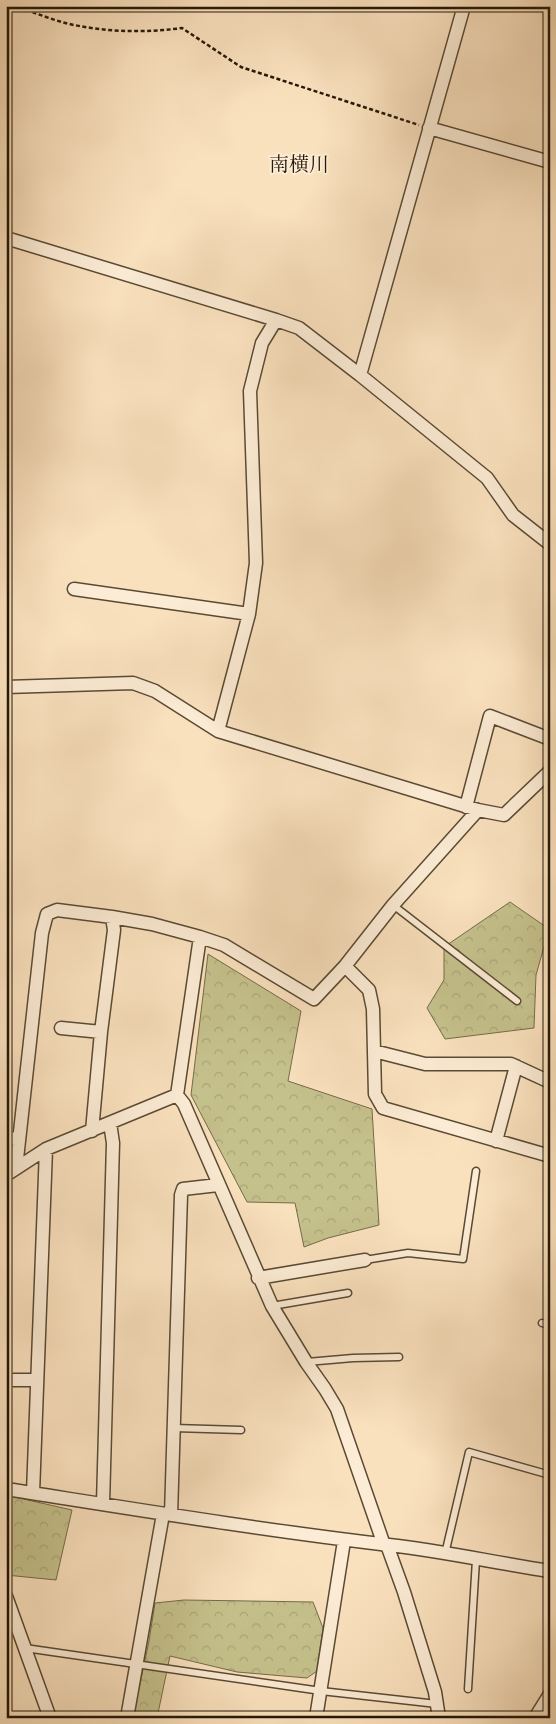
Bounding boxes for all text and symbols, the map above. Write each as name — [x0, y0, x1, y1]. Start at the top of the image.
district label: 南横川 — [269, 152, 329, 176]

